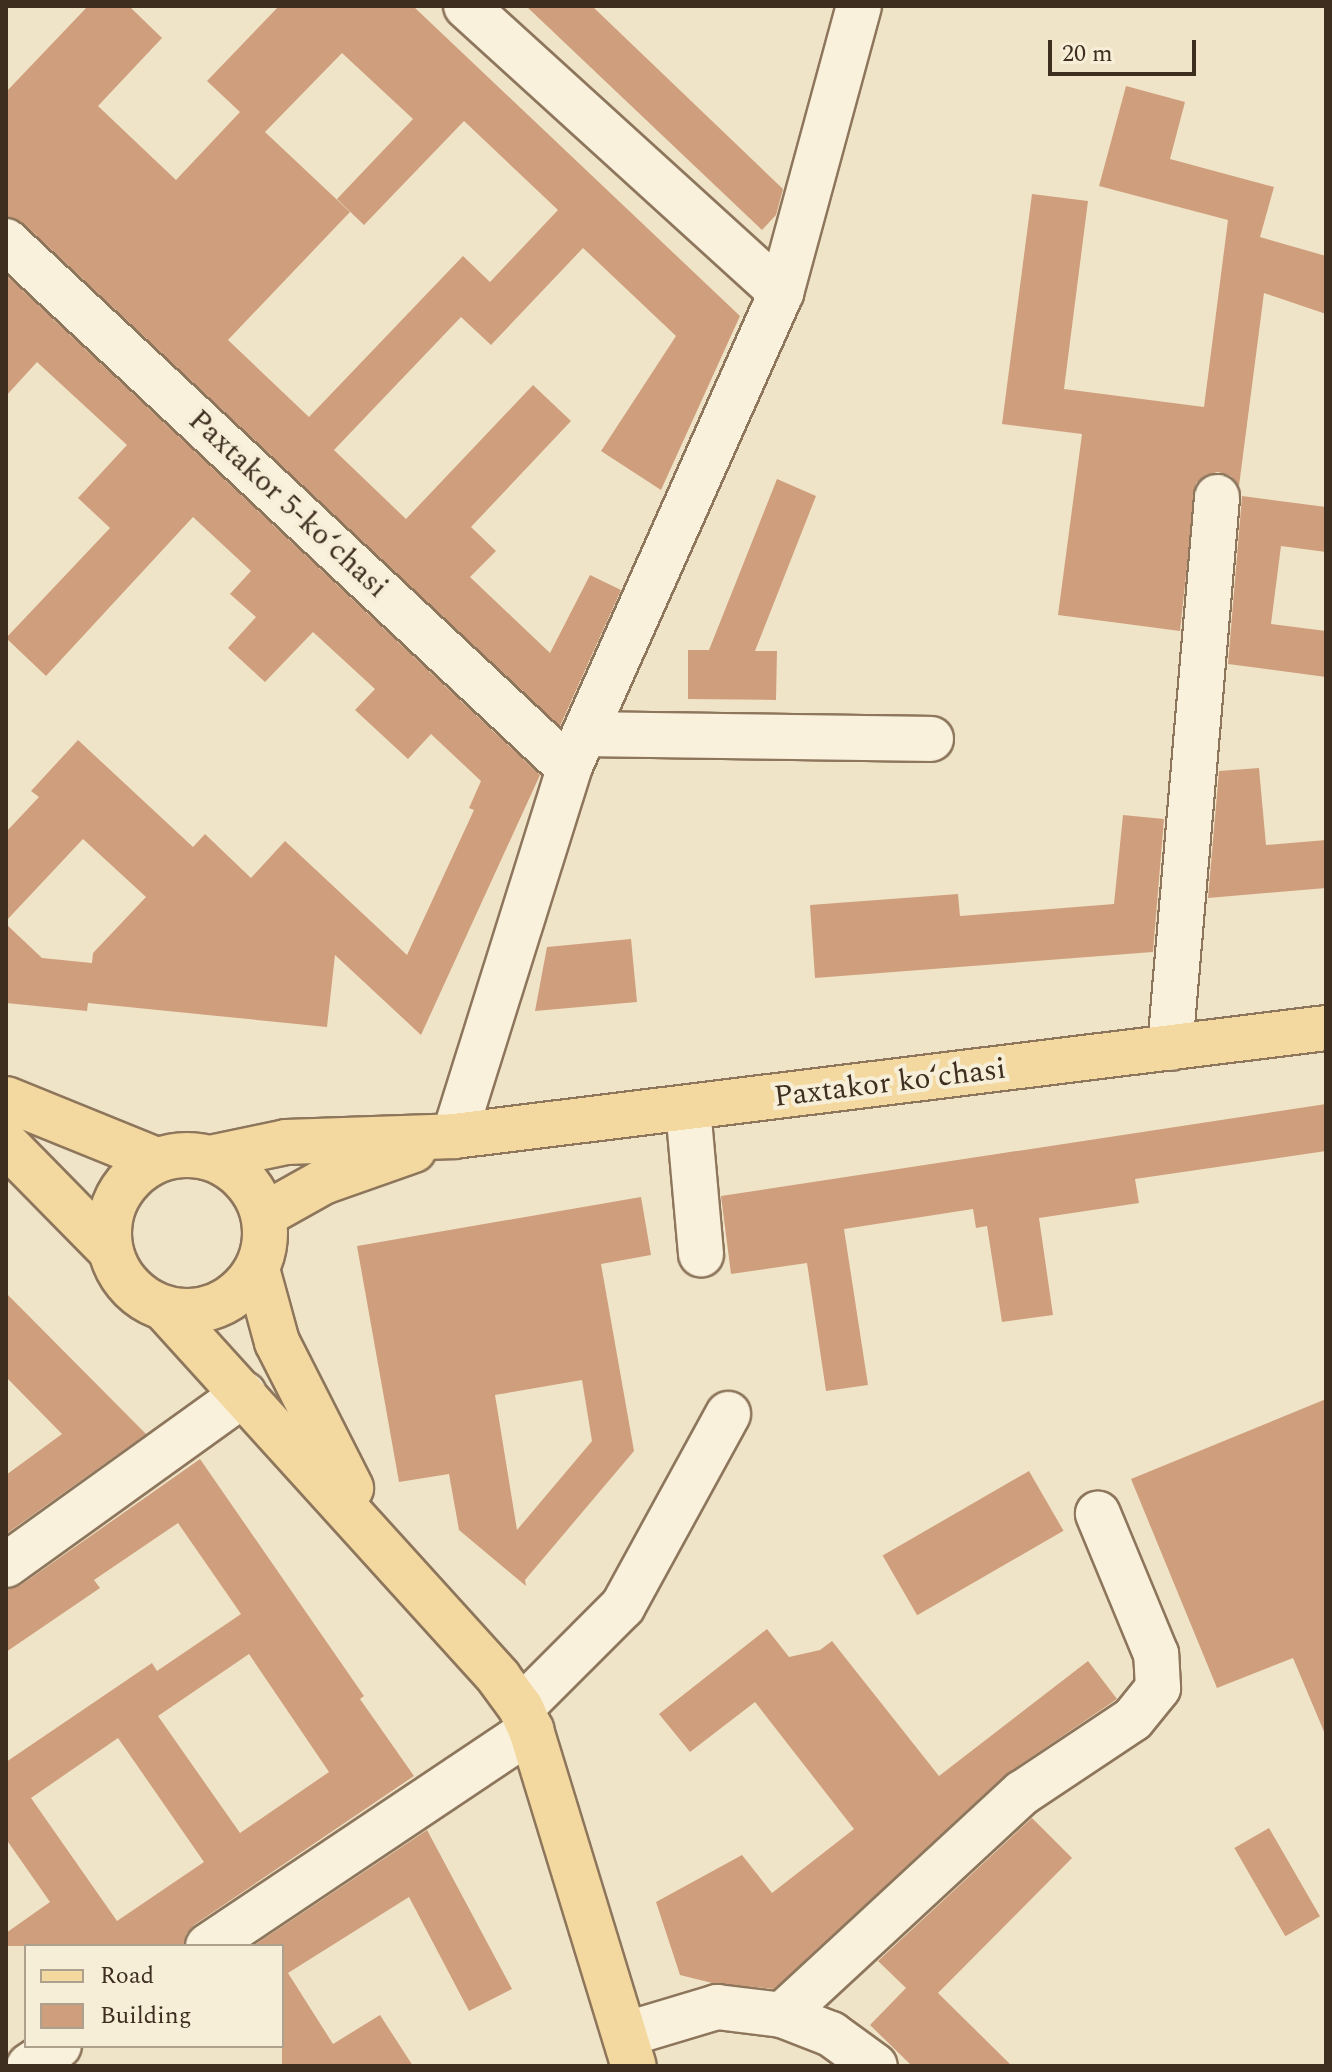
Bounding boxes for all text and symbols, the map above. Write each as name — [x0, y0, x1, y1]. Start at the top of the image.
scale bar — [1052, 24, 1200, 74]
text: 20 m — [1062, 36, 1113, 72]
street label: Paxtakor 5-koʻchasi — [181, 402, 395, 606]
street label: Paxtakor koʻchasi — [772, 1051, 1008, 1115]
legend — [24, 1944, 284, 2048]
text: Road — [100, 1958, 154, 1994]
text: Building — [100, 1998, 192, 2034]

